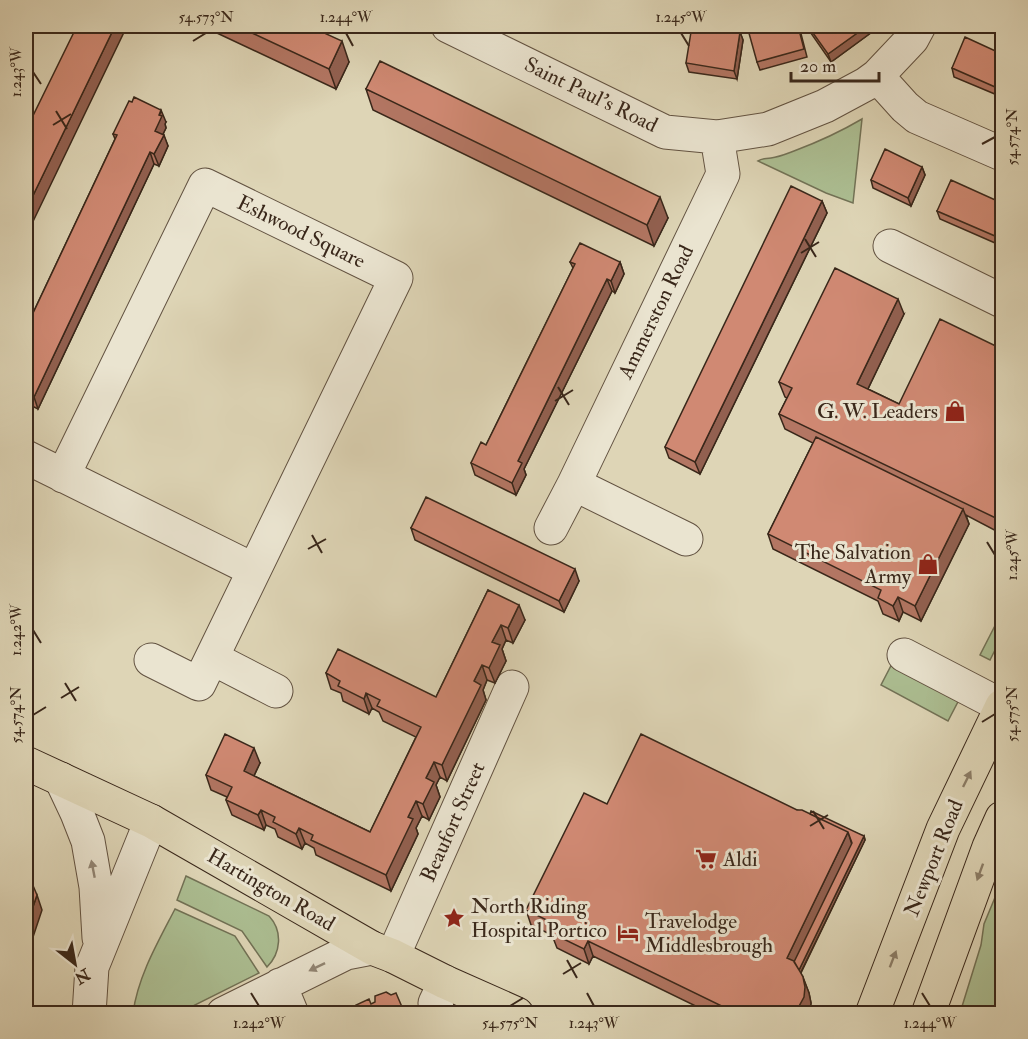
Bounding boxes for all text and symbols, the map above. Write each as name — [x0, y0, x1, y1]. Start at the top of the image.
text: 54.573°N — [178, 8, 234, 27]
text: 1.244°W — [320, 8, 373, 27]
text: 1.245°W — [655, 8, 707, 27]
scale bar — [791, 45, 880, 83]
text: 1.243°W — [7, 46, 26, 97]
street label: Saint Paul's Road — [520, 51, 663, 139]
text: 20 m — [800, 55, 836, 78]
text: 54.574°N — [1003, 108, 1022, 166]
street label: Eshwood Square — [232, 189, 370, 275]
street label: Ammerston Road — [612, 240, 700, 384]
place label: G. W. Leaders — [817, 398, 938, 425]
shop icon: G. W. Leaders — [943, 399, 967, 423]
text: 1.245°W — [1003, 529, 1022, 581]
place label: The Salvation Army — [795, 539, 912, 590]
shop icon: The Salvation Army — [916, 552, 940, 576]
text: 1.242°W — [7, 603, 26, 656]
text: 54.575°N — [1003, 685, 1022, 742]
text: 54.574°N — [7, 686, 26, 744]
street label: Beaufort Street — [415, 758, 492, 886]
one-way arrow — [963, 770, 972, 787]
street label: Newport Road — [898, 795, 970, 920]
street label: Hartington Road — [202, 843, 340, 938]
place label: Aldi — [722, 846, 758, 873]
supermarket icon: Aldi — [694, 847, 718, 871]
one-way arrow — [88, 860, 97, 879]
one-way arrow — [975, 863, 985, 881]
place label: North Riding Hospital Portico — [471, 893, 607, 944]
place icon: North Riding Hospital Portico — [442, 906, 466, 930]
place label: Travelodge Middlesbrough — [645, 908, 773, 959]
hotel icon: Travelodge Middlesbrough — [616, 921, 640, 945]
north arrow — [45, 934, 105, 994]
one-way arrow — [889, 950, 898, 968]
text: N — [70, 963, 94, 989]
one-way arrow — [308, 963, 325, 972]
text: 1.242°W — [233, 1014, 286, 1033]
text: 54.575°N — [482, 1014, 539, 1033]
text: 1.243°W — [569, 1014, 620, 1033]
text: 1.244°W — [904, 1014, 957, 1033]

